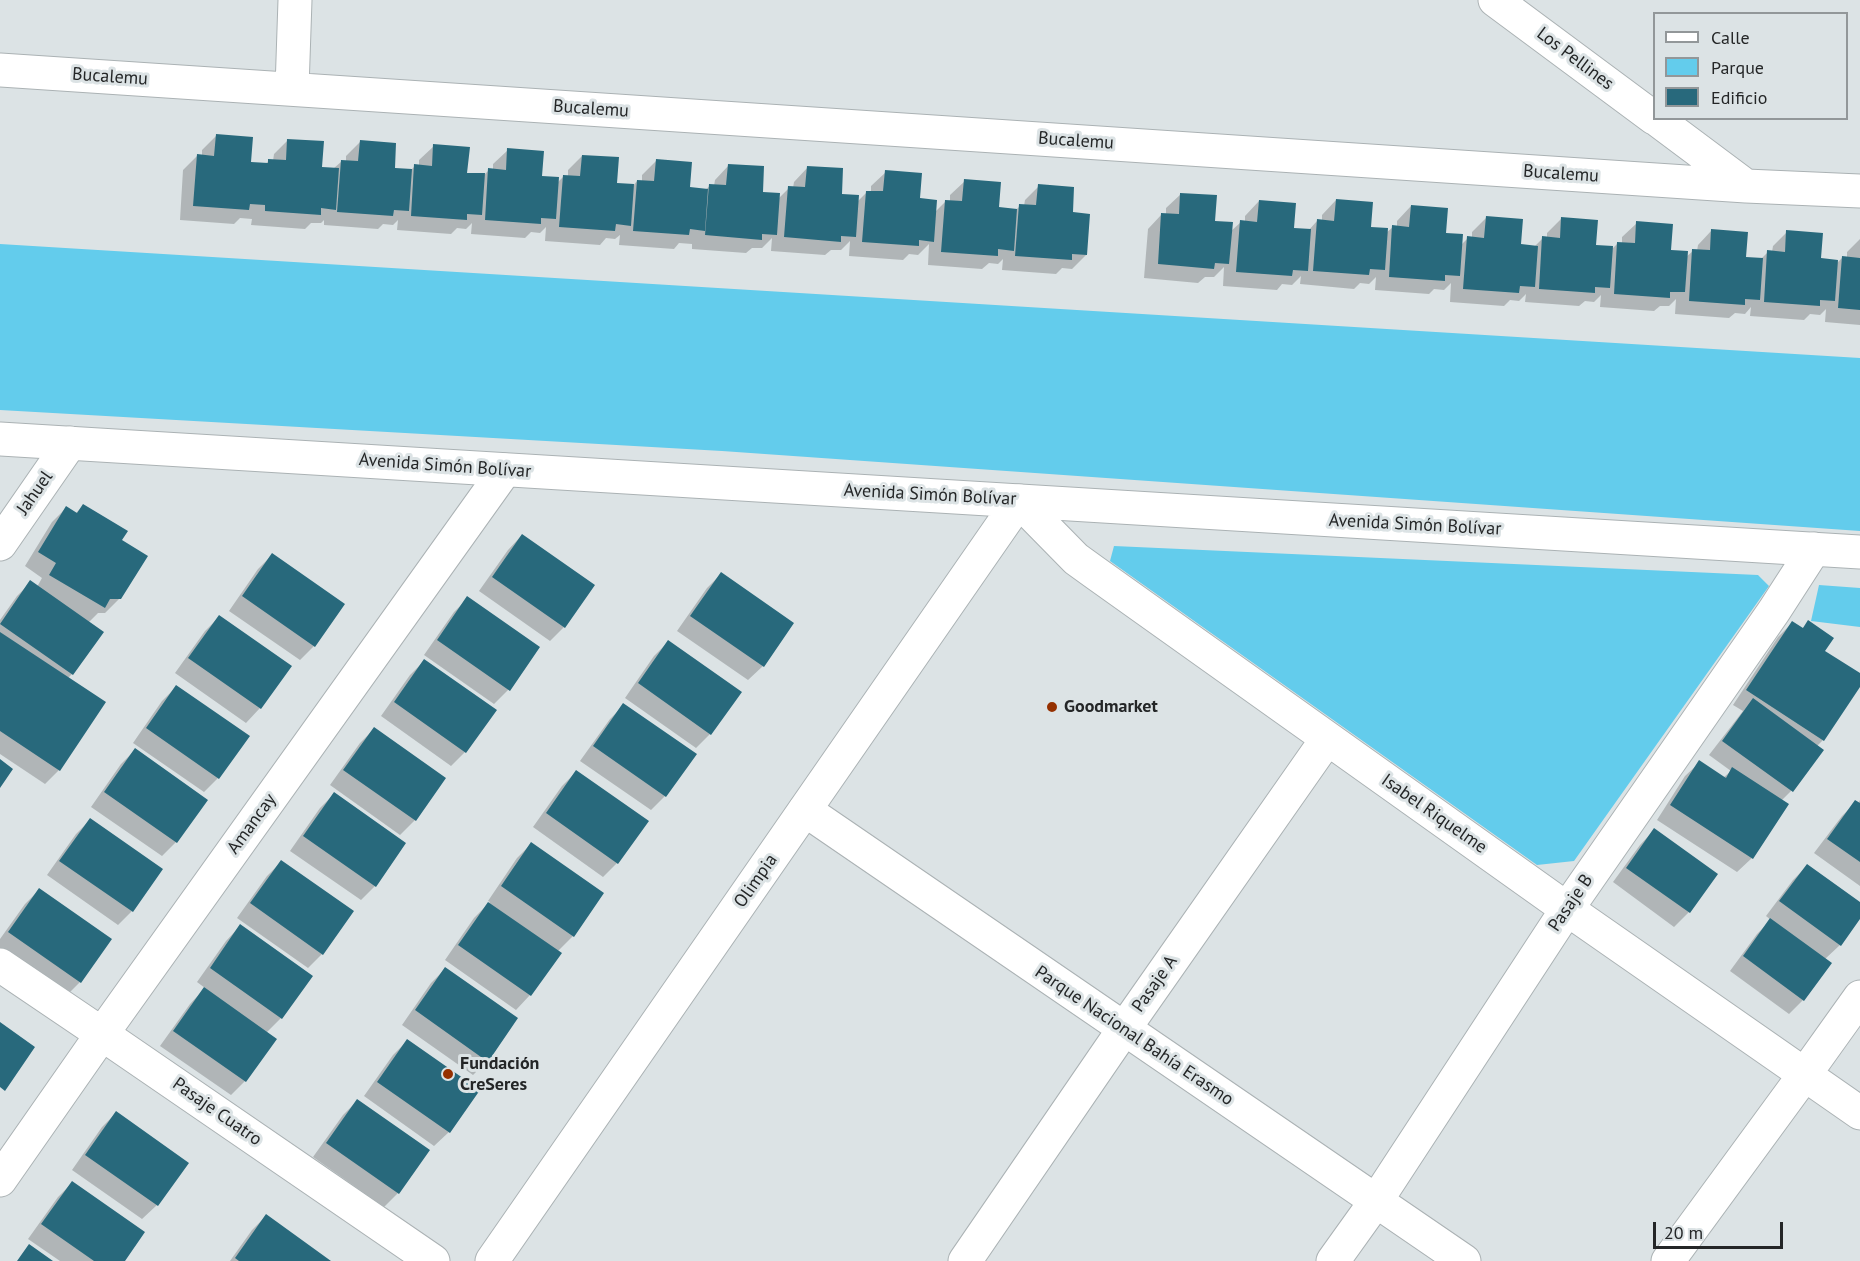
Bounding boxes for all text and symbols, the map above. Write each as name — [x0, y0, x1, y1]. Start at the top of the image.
legend — [1653, 12, 1848, 120]
street label: Los Pellines — [1532, 23, 1618, 95]
text: Calle — [1711, 26, 1750, 49]
text: Parque — [1711, 56, 1764, 79]
street label: Bucalemu — [71, 64, 149, 90]
text: Edificio — [1711, 86, 1767, 109]
street label: Bucalemu — [552, 96, 630, 122]
street label: Bucalemu — [1037, 128, 1115, 154]
street label: Bucalemu — [1522, 161, 1600, 187]
street label: Avenida Simón Bolívar — [358, 449, 532, 483]
street label: Jahuel — [12, 467, 58, 519]
street label: Avenida Simón Bolívar — [843, 480, 1017, 510]
street label: Avenida Simón Bolívar — [1328, 510, 1502, 540]
place label: Goodmarket — [1064, 696, 1158, 718]
marker: Goodmarket — [1045, 700, 1059, 714]
street label: Isabel Riquelme — [1377, 770, 1491, 858]
street label: Amancay — [223, 790, 281, 858]
street label: Olimpia — [730, 850, 782, 912]
street label: Pasaje B — [1544, 870, 1598, 936]
street label: Pasaje A — [1128, 952, 1182, 1016]
street label: Parque Nacional Bahía Erasmo — [1031, 961, 1237, 1111]
place label: Fundación CreSeres — [460, 1053, 539, 1096]
marker: Fundación CreSeres — [441, 1067, 455, 1081]
street label: Pasaje Cuatro — [168, 1073, 266, 1151]
scale bar — [1656, 1210, 1786, 1248]
text: 20 m — [1664, 1221, 1703, 1244]

